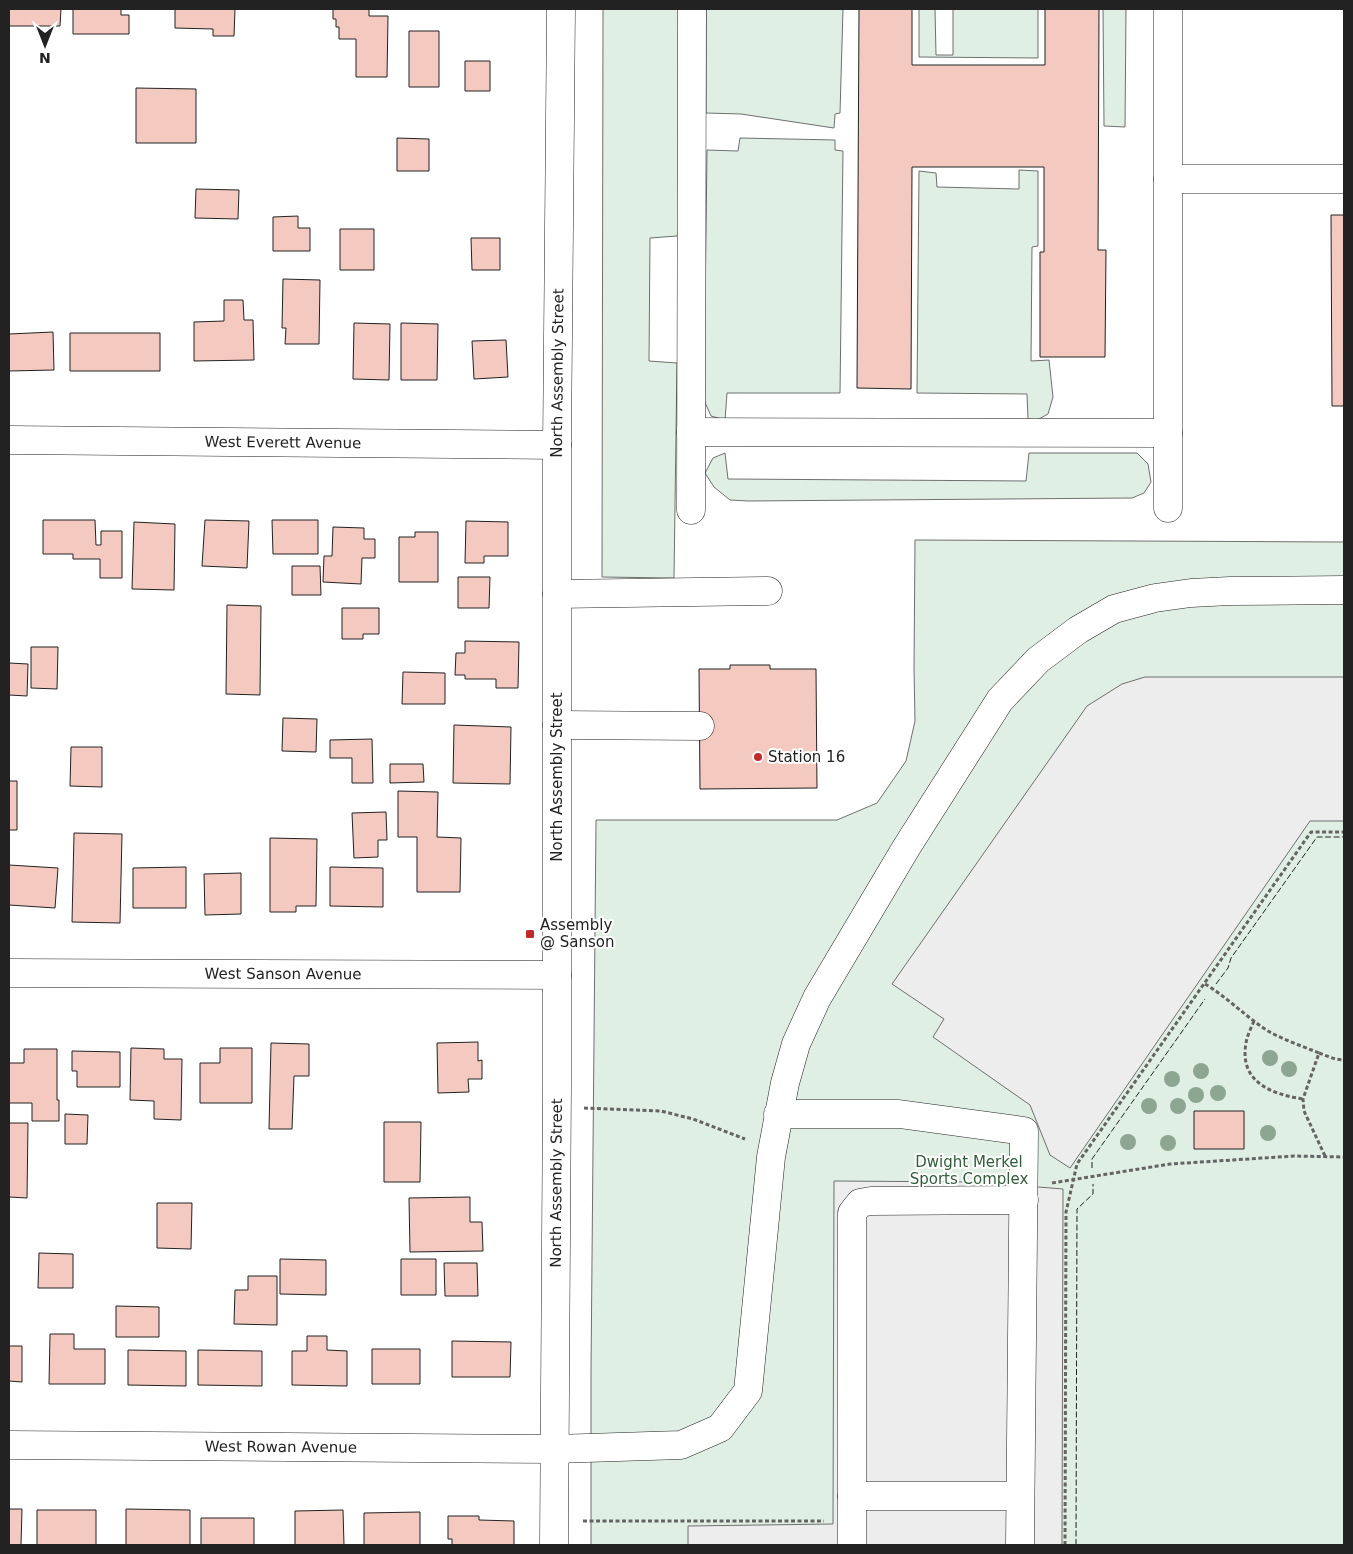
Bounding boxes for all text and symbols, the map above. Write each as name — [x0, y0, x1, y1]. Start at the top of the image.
north arrow — [20, 20, 70, 70]
text: N — [39, 50, 51, 66]
street label: North Assembly Street — [548, 288, 567, 458]
street label: West Everett Avenue — [205, 433, 361, 452]
street label: North Assembly Street — [548, 692, 566, 862]
place label: Station 16 — [768, 748, 845, 766]
marker: Station 16 — [752, 751, 764, 763]
place label: Assembly @ Sanson — [540, 916, 615, 951]
marker: Assembly @ Sanson — [524, 928, 536, 940]
street label: West Sanson Avenue — [204, 965, 362, 983]
street label: North Assembly Street — [547, 1098, 566, 1268]
park label: Dwight Merkel Sports Complex — [910, 1153, 1028, 1188]
street label: West Rowan Avenue — [205, 1437, 357, 1457]

